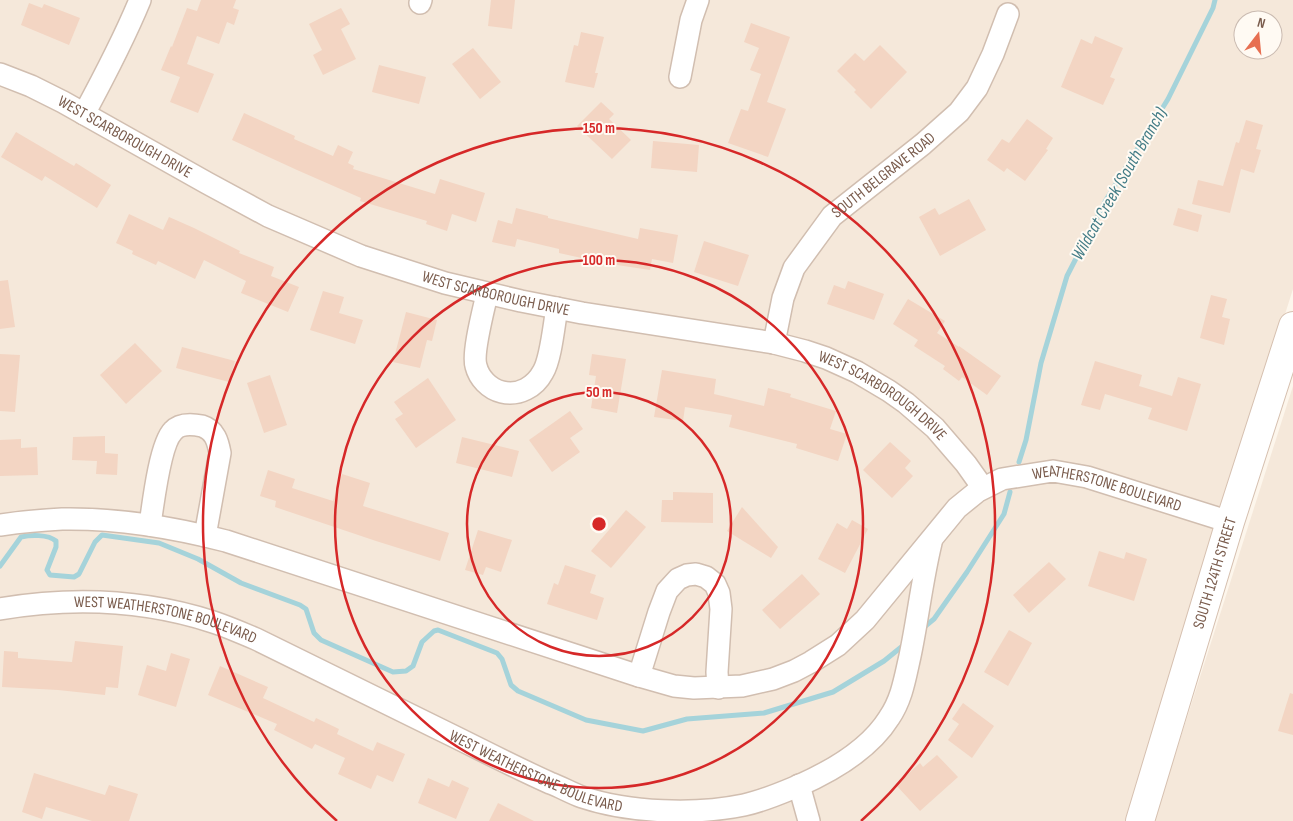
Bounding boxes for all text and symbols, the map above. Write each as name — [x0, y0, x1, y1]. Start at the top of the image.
north arrow — [1233, 10, 1283, 60]
text: N — [1256, 14, 1267, 32]
street label: WEST SCARBOROUGH DRIVE — [54, 92, 195, 182]
water label: Wildcat Creek (South Branch) — [1067, 104, 1171, 264]
text: 150 m — [583, 119, 615, 138]
street label: SOUTH BELGRAVE ROAD — [828, 128, 939, 222]
text: 100 m — [583, 251, 615, 270]
street label: WEST SCARBOROUGH DRIVE — [420, 267, 571, 320]
street label: WEST SCARBOROUGH DRIVE — [816, 347, 951, 444]
text: 50 m — [586, 383, 612, 402]
street label: WEATHERSTONE BOULEVARD — [1031, 461, 1184, 516]
street label: SOUTH 124TH STREET — [1189, 514, 1241, 631]
centre of rings — [590, 515, 608, 533]
street label: WEST WEATHERSTONE BOULEVARD — [74, 593, 260, 648]
street label: WEST WEATHERSTONE BOULEVARD — [446, 726, 624, 816]

